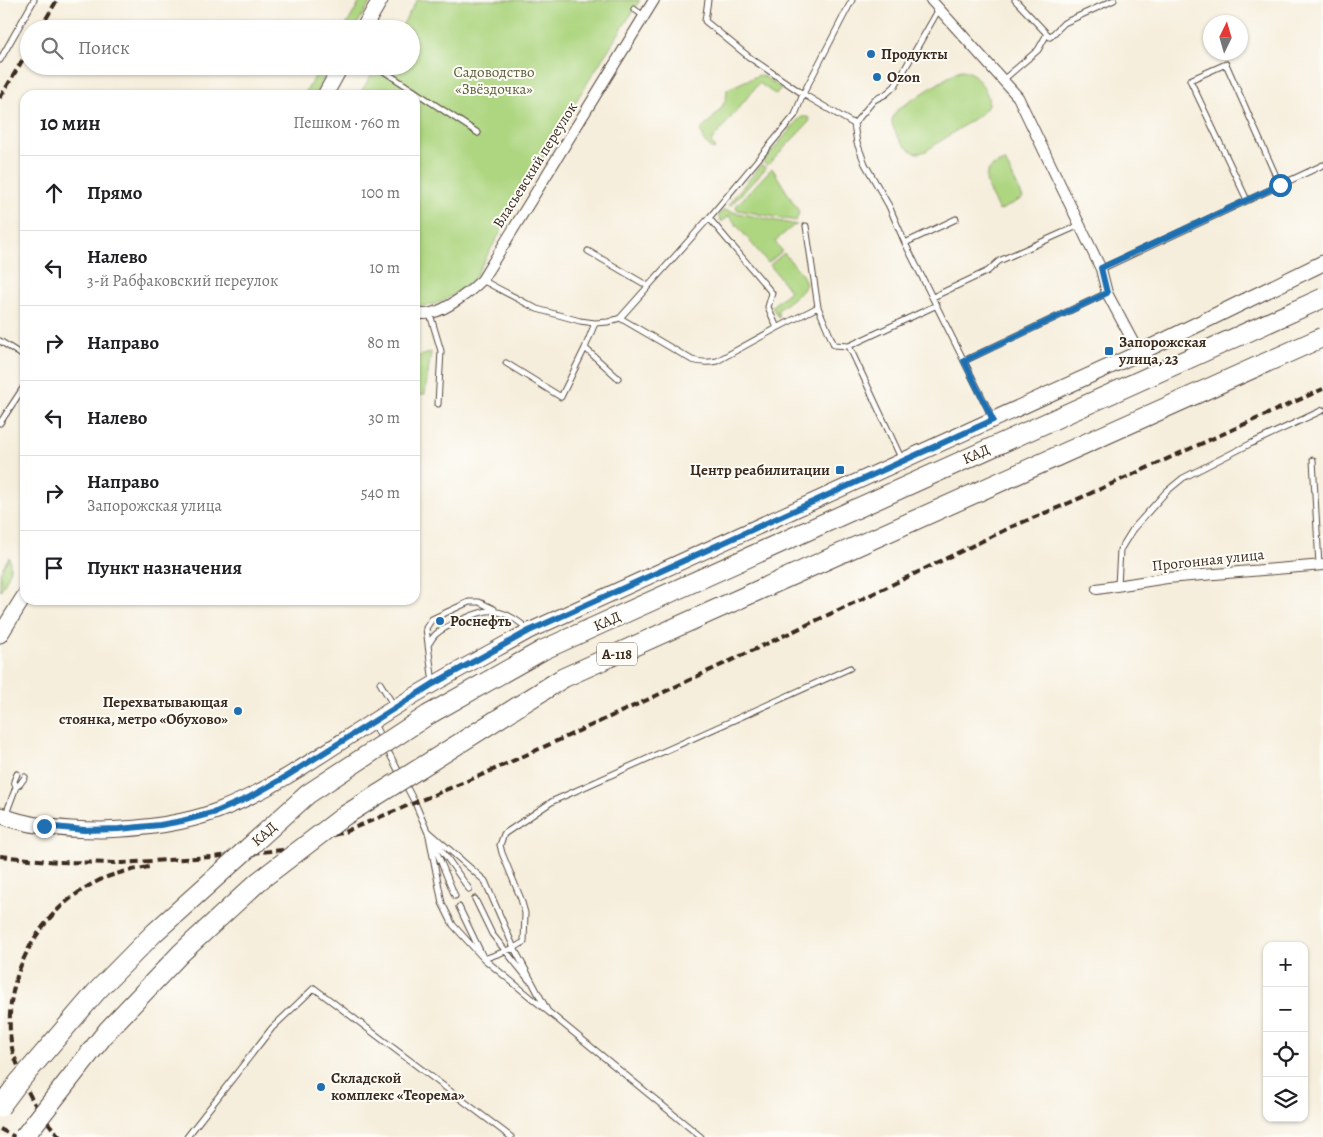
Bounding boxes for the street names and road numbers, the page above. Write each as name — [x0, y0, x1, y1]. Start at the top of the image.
street label: Власьевский переулок — [488, 98, 582, 232]
street label: КАД — [959, 439, 993, 469]
street label: Прогонная улица — [1151, 544, 1265, 576]
street label: КАД — [590, 606, 624, 636]
road number: А-118 — [597, 642, 637, 666]
street label: КАД — [247, 817, 281, 851]

